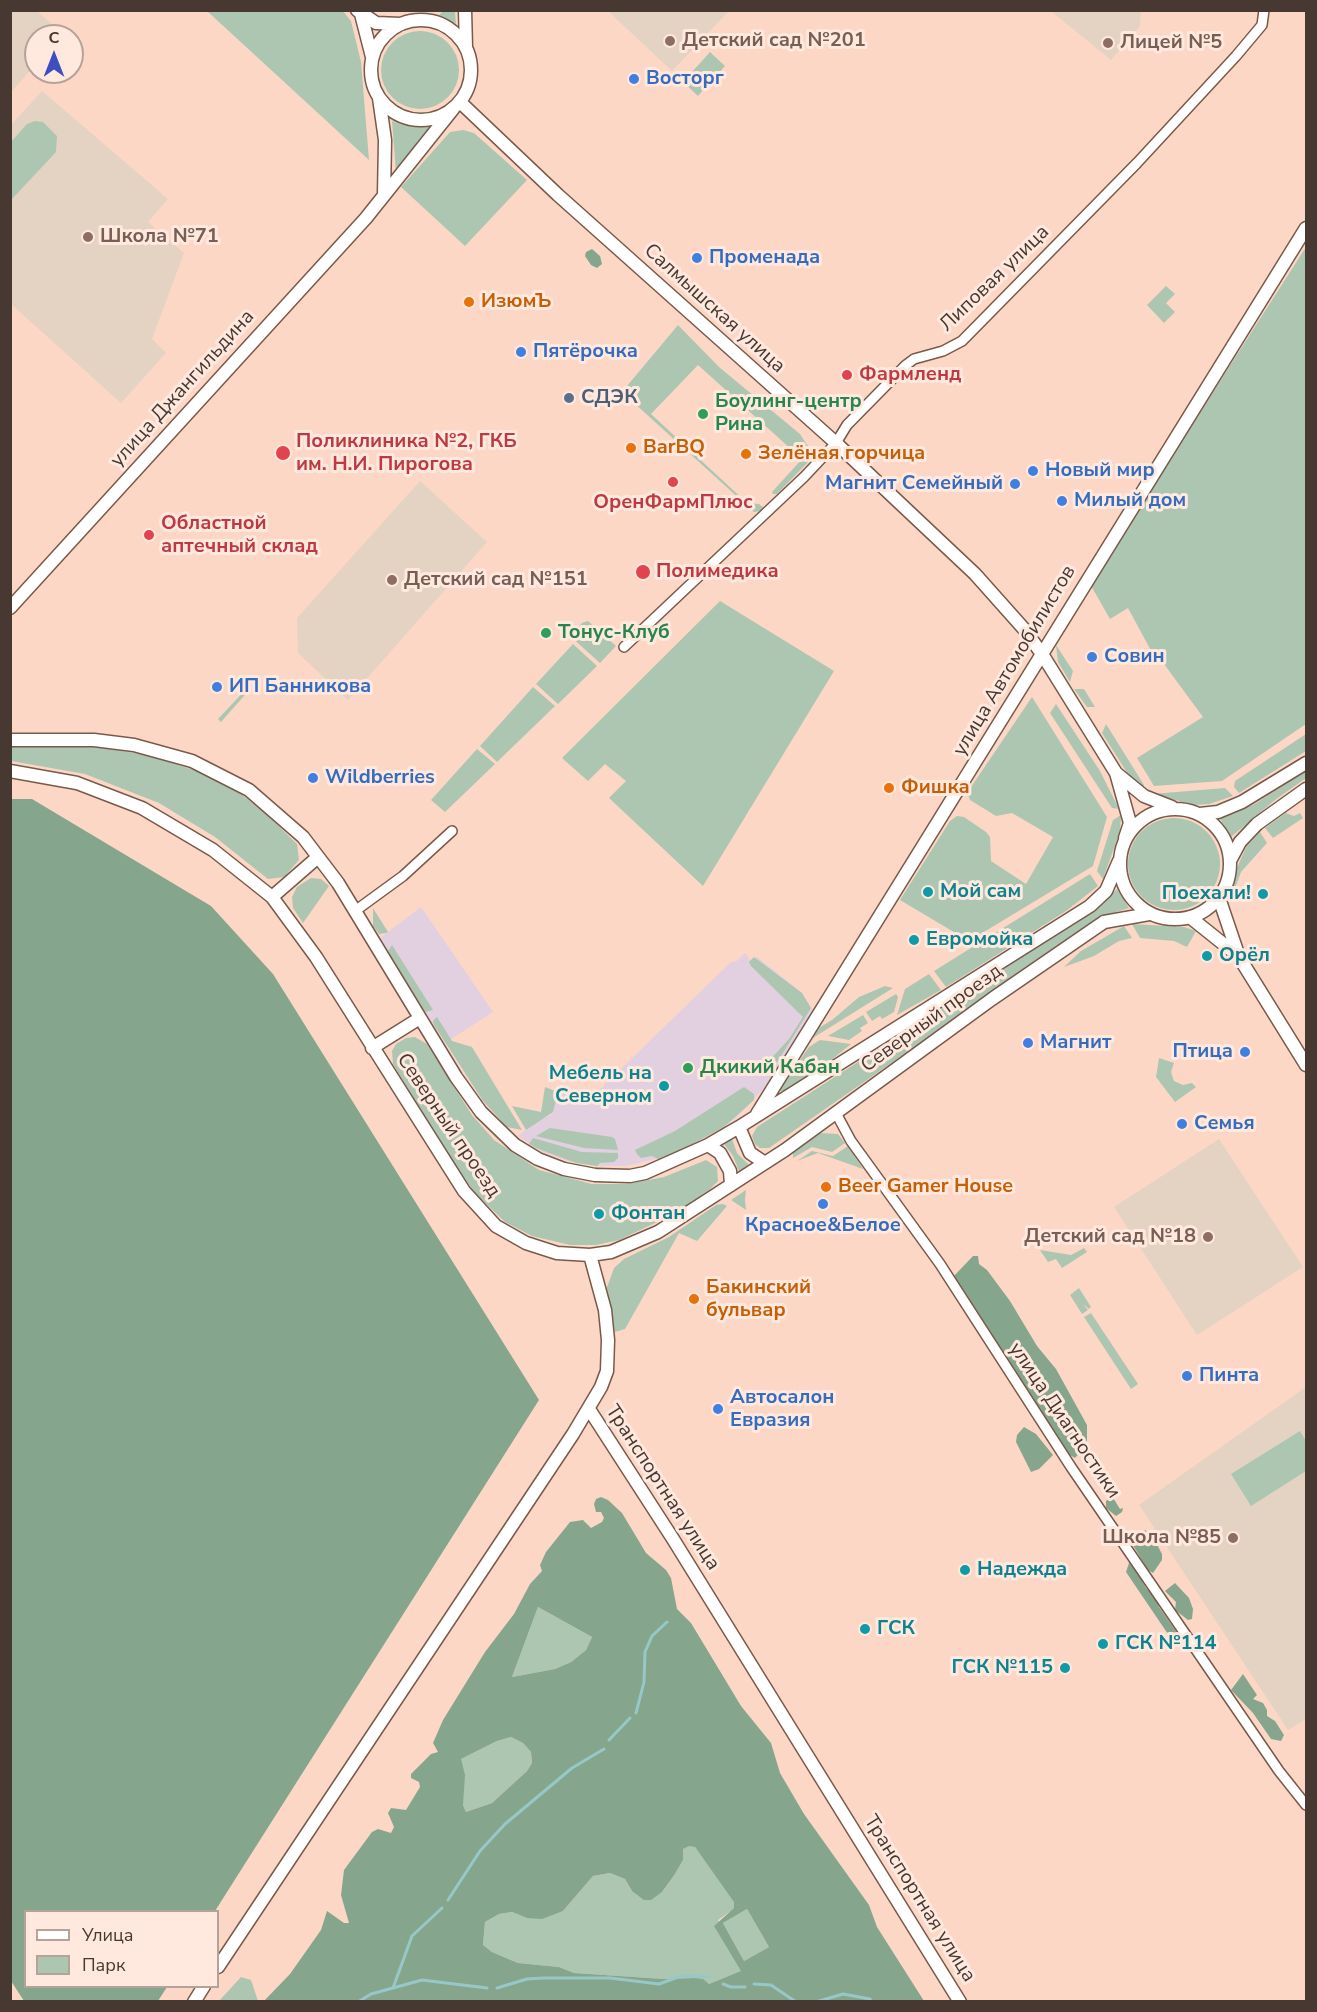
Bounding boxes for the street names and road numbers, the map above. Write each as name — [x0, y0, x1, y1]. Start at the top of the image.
street label: Липовая улица — [935, 221, 1055, 337]
street label: Салмышская улица — [638, 239, 790, 379]
street label: улица Джангильдина — [106, 305, 260, 473]
street label: улица Автомобилистов — [949, 561, 1081, 761]
street label: Северный проезд — [857, 960, 1007, 1078]
street label: Северный проезд — [391, 1049, 505, 1203]
street label: улица Диагностики — [1003, 1338, 1125, 1504]
street label: Транспортная улица — [600, 1401, 724, 1575]
street label: Транспортная улица — [858, 1811, 980, 1987]

